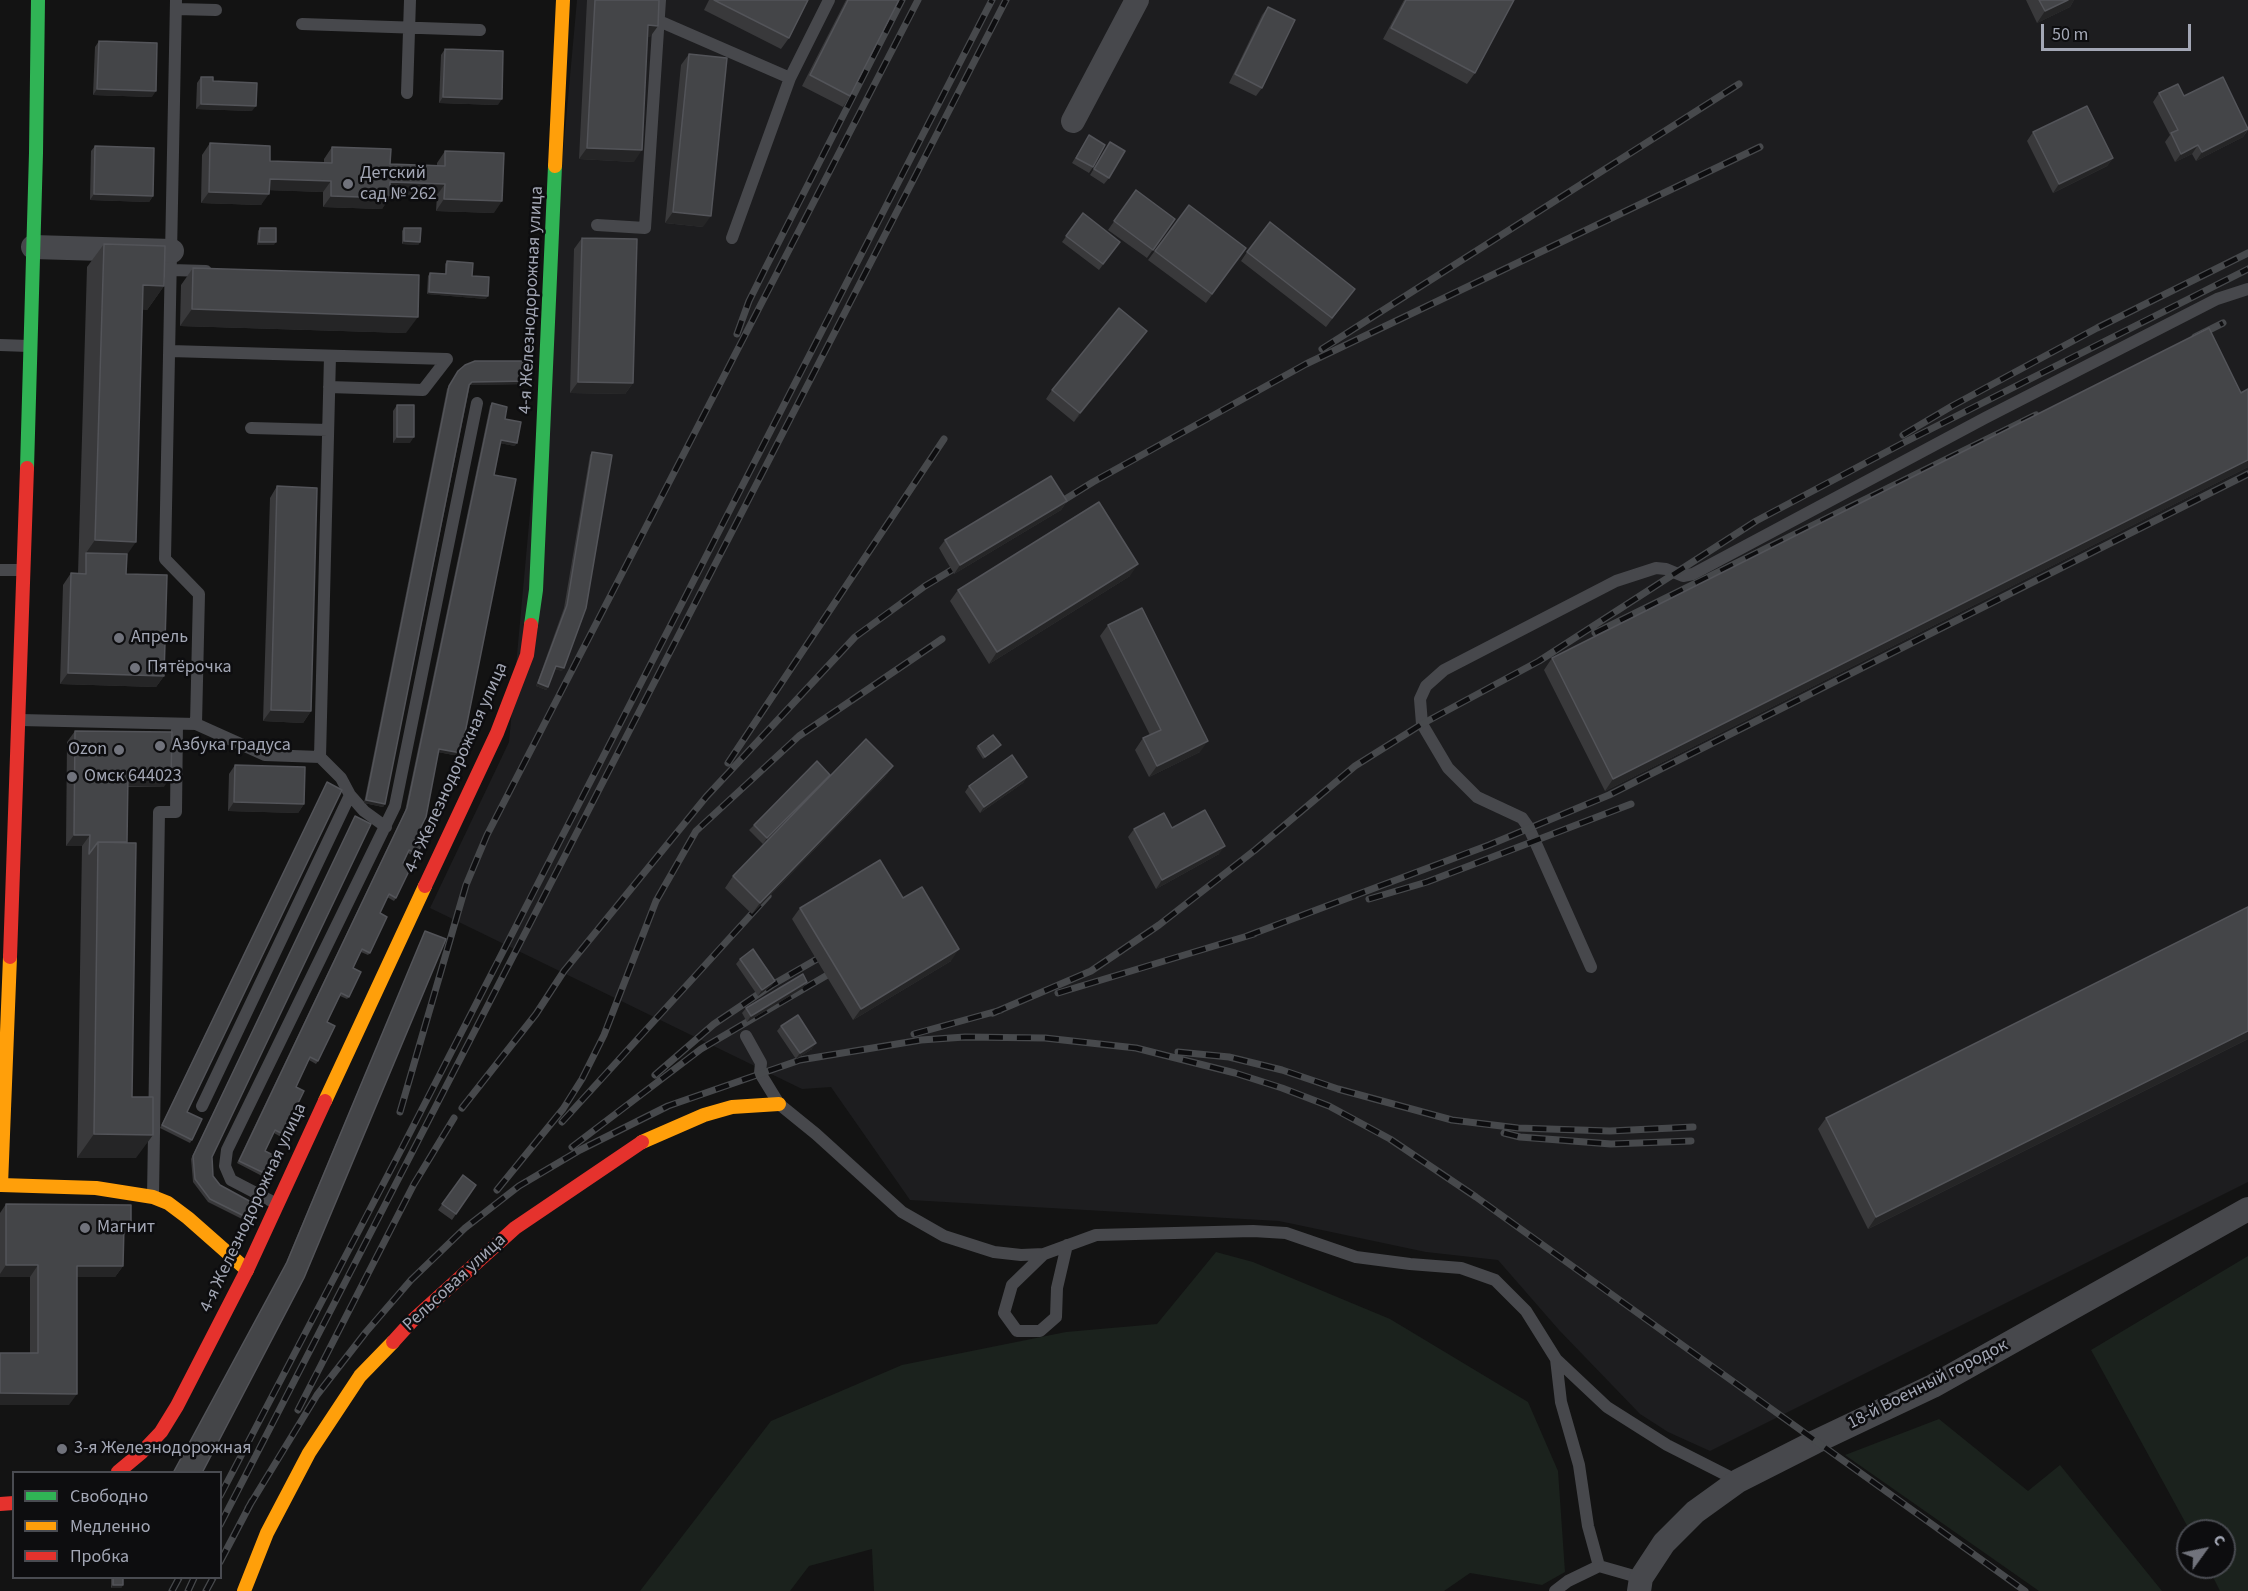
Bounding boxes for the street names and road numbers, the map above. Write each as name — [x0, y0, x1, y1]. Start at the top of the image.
street label: 4-я Железнодорожная улица — [515, 185, 549, 415]
street label: 4-я Железнодорожная улица — [401, 659, 513, 877]
street label: 4-я Железнодорожная улица — [196, 1100, 312, 1316]
street label: Рельсовая улица — [399, 1230, 511, 1336]
street label: 18-й Военный городок — [1844, 1335, 2012, 1435]

